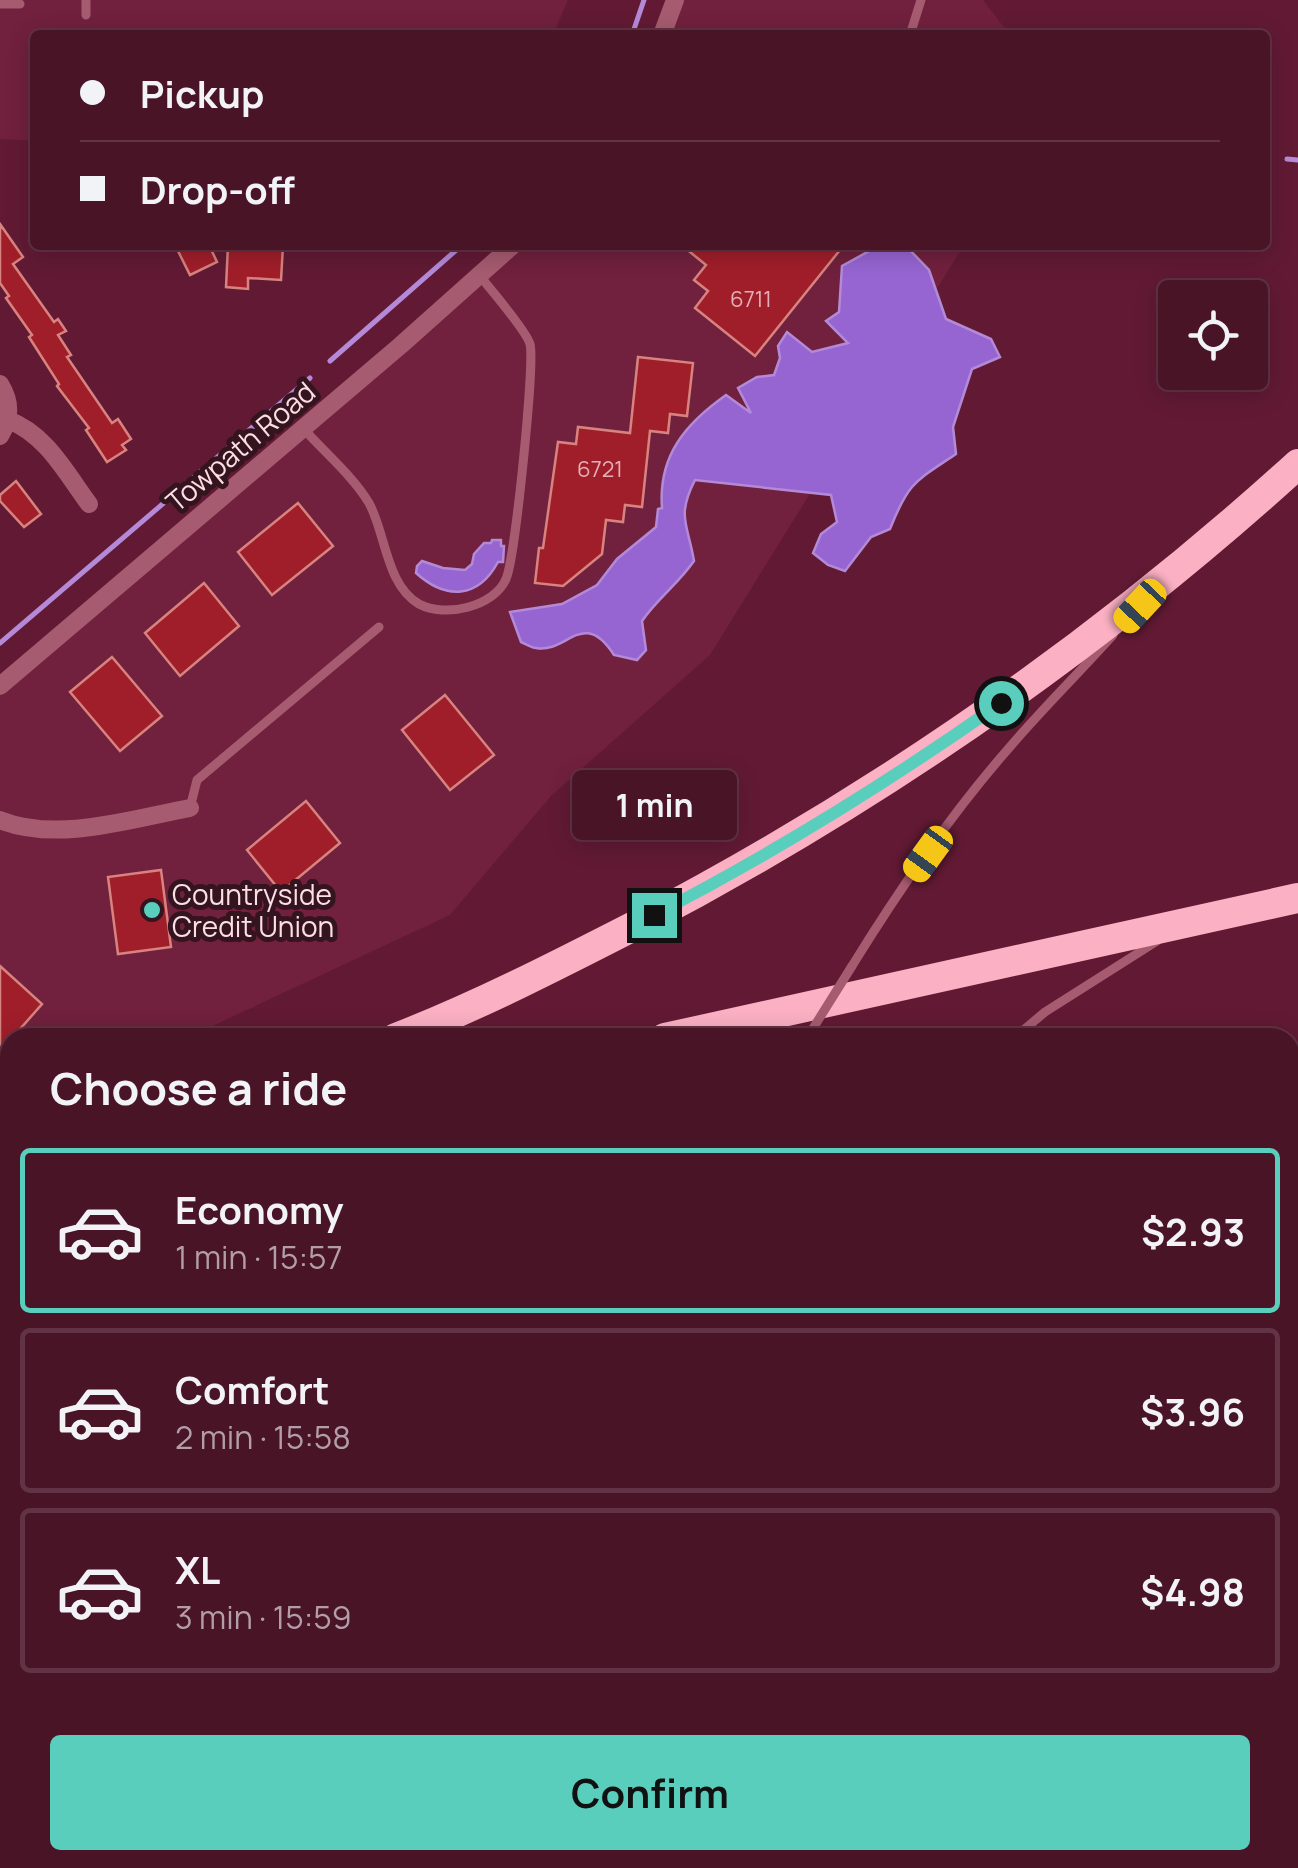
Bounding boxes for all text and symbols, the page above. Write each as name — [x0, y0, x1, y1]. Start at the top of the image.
text: Pickup — [140, 67, 264, 119]
text: Drop-off — [140, 163, 295, 215]
map controls — [1158, 280, 1268, 390]
button: locate — [1158, 280, 1268, 390]
house number: 6711 — [730, 284, 772, 314]
street label: Towpath Road — [157, 372, 323, 520]
house number: 6721 — [577, 454, 623, 484]
car — [1109, 574, 1171, 638]
route start — [979, 681, 1024, 726]
callout: 1 min — [572, 770, 736, 840]
text: 1 min — [615, 783, 694, 827]
car — [898, 821, 958, 887]
place label: Countryside Credit Union — [172, 875, 334, 945]
route end — [632, 893, 677, 938]
marker: Countryside Credit Union — [141, 899, 163, 921]
text: Choose a ride — [50, 1057, 347, 1119]
text: Economy — [175, 1183, 344, 1235]
icon: car — [55, 1186, 145, 1276]
text: $2.93 — [1141, 1205, 1245, 1257]
text: 1 min · 15:57 — [175, 1235, 343, 1279]
text: Comfort — [175, 1363, 329, 1415]
icon: car — [55, 1366, 145, 1456]
text: $3.96 — [1140, 1385, 1245, 1437]
text: 2 min · 15:58 — [175, 1415, 351, 1459]
text: XL — [175, 1543, 220, 1595]
icon: car — [55, 1546, 145, 1636]
text: $4.98 — [1140, 1565, 1245, 1617]
text: 3 min · 15:59 — [175, 1595, 352, 1639]
button: Confirm — [50, 1735, 1250, 1850]

